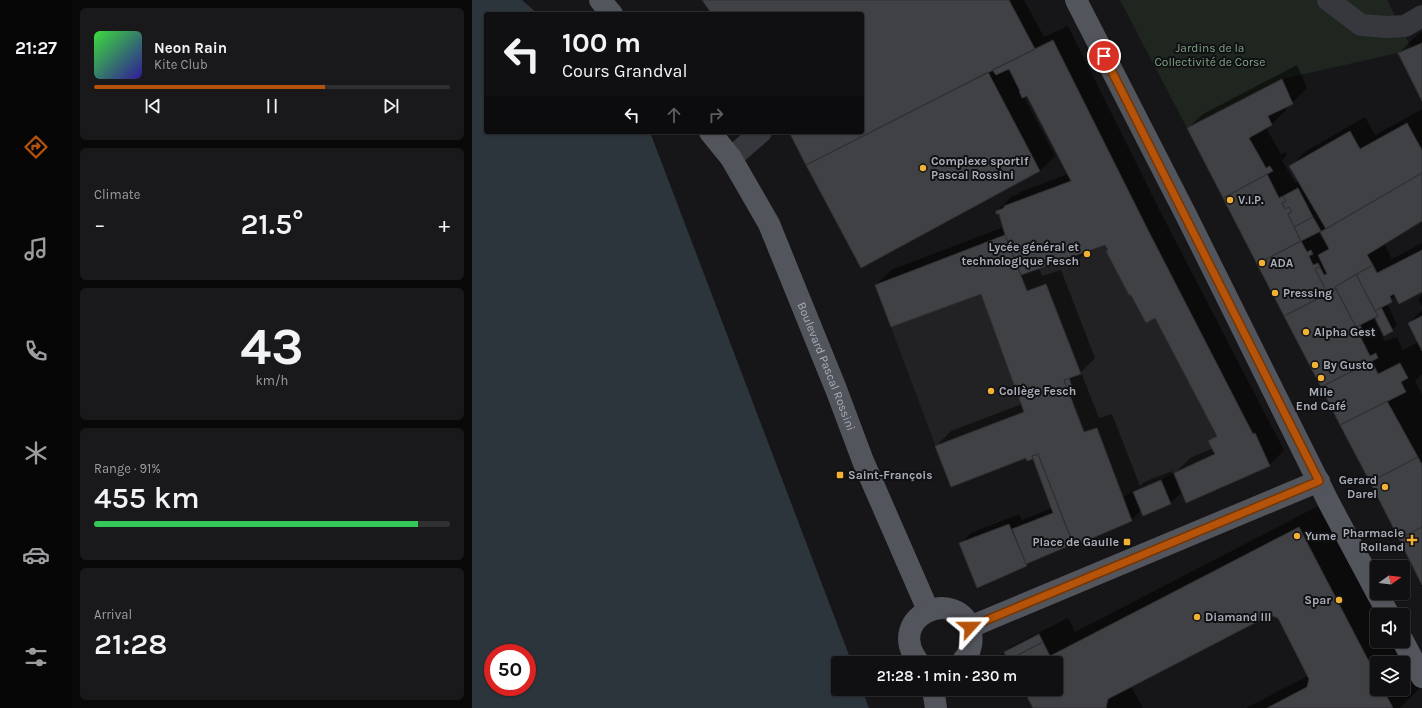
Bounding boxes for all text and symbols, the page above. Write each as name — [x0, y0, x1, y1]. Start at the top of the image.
text: 100 m — [562, 26, 641, 59]
icon: left — [496, 28, 548, 80]
text: 21:27 — [15, 37, 57, 59]
text: Neon Rain — [154, 39, 227, 57]
pin — [1087, 39, 1121, 73]
park label: Jardins de la Collectivité de Corse — [1154, 41, 1266, 69]
icon: arrive — [1093, 45, 1115, 67]
text: Kite Club — [154, 57, 208, 72]
text: Cours Grandval — [562, 60, 688, 82]
icon: previous — [142, 95, 164, 117]
icon: pause — [261, 95, 283, 117]
icon: next — [380, 95, 402, 117]
icon: left — [621, 104, 643, 126]
icon: ahead — [663, 104, 685, 126]
icon: right — [705, 104, 727, 126]
icon: directions — [22, 133, 50, 161]
place label: Complexe sportif Pascal Rossini — [931, 154, 1029, 182]
marker: Complexe sportif Pascal Rossini — [918, 163, 928, 173]
text: Climate — [94, 187, 140, 202]
place label: V.I.P. — [1238, 193, 1264, 207]
marker: V.I.P. — [1225, 195, 1235, 205]
text: 21.5° — [240, 206, 304, 242]
text: − — [94, 212, 106, 238]
text: + — [438, 212, 450, 238]
icon: music — [22, 235, 50, 263]
place label: Lycée général et technologique Fesch — [962, 240, 1079, 268]
marker: Lycée général et technologique Fesch — [1082, 249, 1092, 259]
place label: ADA — [1270, 256, 1294, 270]
marker: ADA — [1257, 258, 1267, 268]
place label: Pressing — [1283, 286, 1332, 300]
marker: Pressing — [1270, 288, 1280, 298]
street label: Boulevard Pascal Rossini — [794, 300, 858, 433]
text: 43 — [240, 316, 304, 377]
place label: Alpha Gest — [1314, 325, 1376, 339]
marker: Alpha Gest — [1301, 327, 1311, 337]
icon: phone — [22, 337, 50, 365]
place label: By Gusto — [1323, 358, 1374, 372]
marker: By Gusto — [1310, 360, 1320, 370]
text: km/h — [256, 373, 288, 388]
marker: Mile End Café — [1316, 373, 1326, 383]
place label: Collège Fesch — [999, 384, 1076, 398]
place label: Mile End Café — [1296, 385, 1346, 413]
marker: Collège Fesch — [986, 386, 996, 396]
icon: climate — [22, 439, 50, 467]
text: Range · 91% — [94, 461, 161, 476]
place label: Saint-François — [848, 468, 932, 482]
marker: Saint-François — [835, 470, 845, 480]
place label: Gerard Darel — [1339, 473, 1377, 501]
text: 455 km — [94, 480, 200, 516]
marker: Gerard Darel — [1380, 482, 1390, 492]
place label: Pharmacie Rolland — [1343, 526, 1404, 554]
place label: Yume — [1305, 529, 1336, 543]
marker: Yume — [1292, 531, 1302, 541]
place label: Place de Gaulle — [1033, 535, 1119, 549]
marker: Pharmacie Rolland — [1407, 535, 1417, 545]
marker: Place de Gaulle — [1122, 537, 1132, 547]
icon: car — [22, 541, 50, 569]
north arrow — [1370, 560, 1410, 600]
map controls — [1370, 560, 1410, 696]
place label: Spar — [1304, 593, 1331, 607]
marker: Spar — [1334, 595, 1344, 605]
position arrow — [949, 606, 991, 648]
text: Arrival — [94, 607, 132, 622]
button: sound — [1370, 608, 1410, 648]
place label: Diamand III — [1205, 610, 1271, 624]
marker: Diamand III — [1192, 612, 1202, 622]
text: 21:28 — [94, 626, 167, 662]
icon: filters — [22, 643, 50, 671]
speed limit sign: 50 — [484, 644, 536, 696]
button: layers — [1370, 656, 1410, 696]
text: 21:28 · 1 min · 230 m — [877, 667, 1017, 685]

